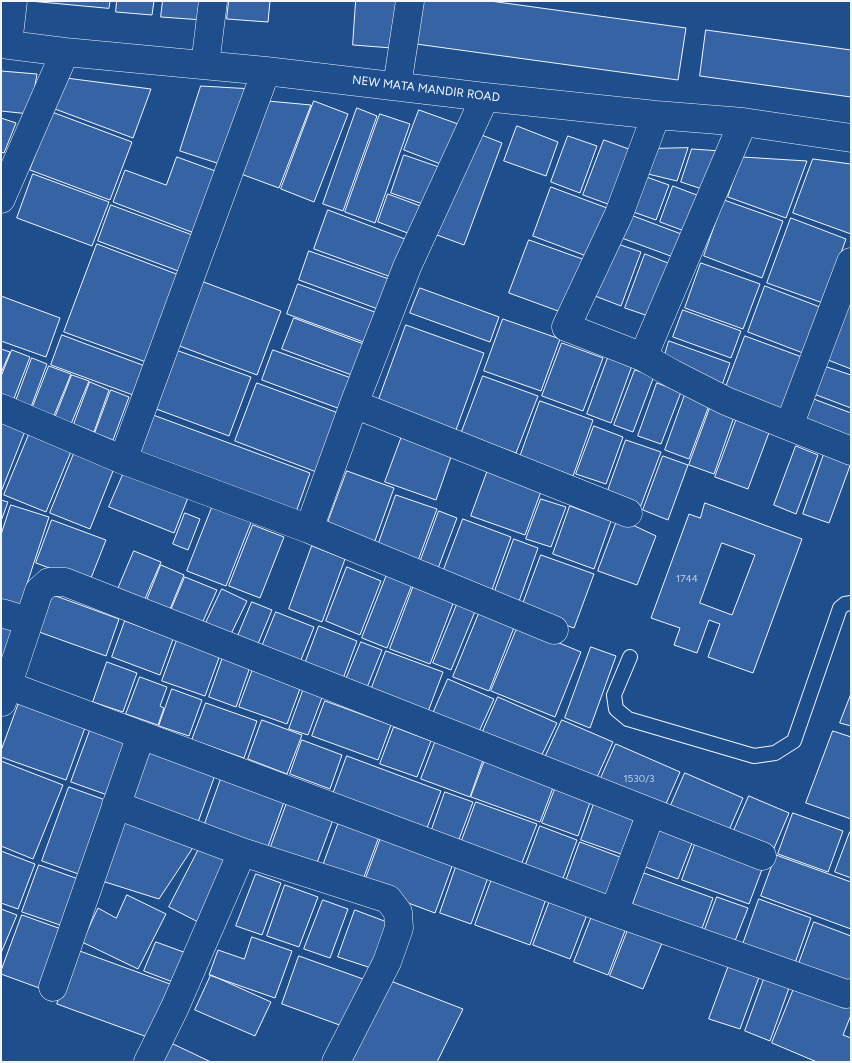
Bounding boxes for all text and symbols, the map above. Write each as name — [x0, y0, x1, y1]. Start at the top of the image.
street label: NEW MATA MANDIR ROAD — [351, 73, 501, 105]
house number: 1744 — [676, 573, 698, 585]
house number: 1530/3 — [623, 773, 655, 785]

